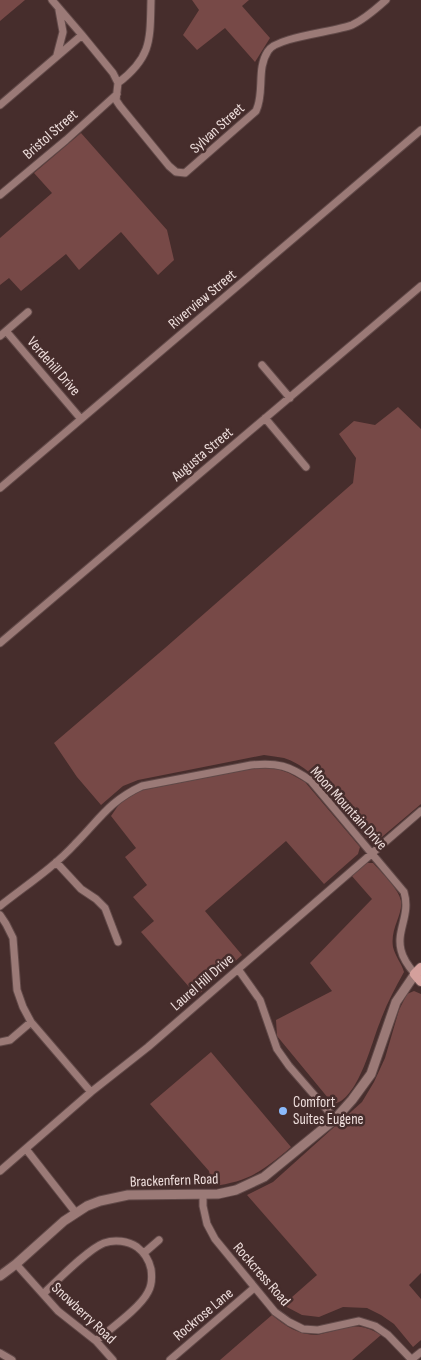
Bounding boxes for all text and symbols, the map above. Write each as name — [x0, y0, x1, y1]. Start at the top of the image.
street label: Sylvan Street — [186, 99, 249, 158]
street label: Bristol Street — [19, 105, 82, 163]
street label: Riverview Street — [164, 265, 241, 333]
street label: Verdehill Drive — [23, 333, 84, 400]
street label: Augusta Street — [167, 423, 237, 486]
street label: Moon Mountain Drive — [306, 763, 391, 854]
street label: Laurel Hill Drive — [167, 950, 238, 1015]
place label: Comfort Suites Eugene — [293, 1093, 364, 1129]
marker: Comfort Suites Eugene — [277, 1105, 289, 1117]
street label: Brackenfern Road — [129, 1169, 219, 1192]
street label: Rockcress Road — [229, 1238, 295, 1310]
street label: Snowberry Road — [47, 1279, 120, 1348]
street label: Rockrose Lane — [169, 1284, 237, 1345]

